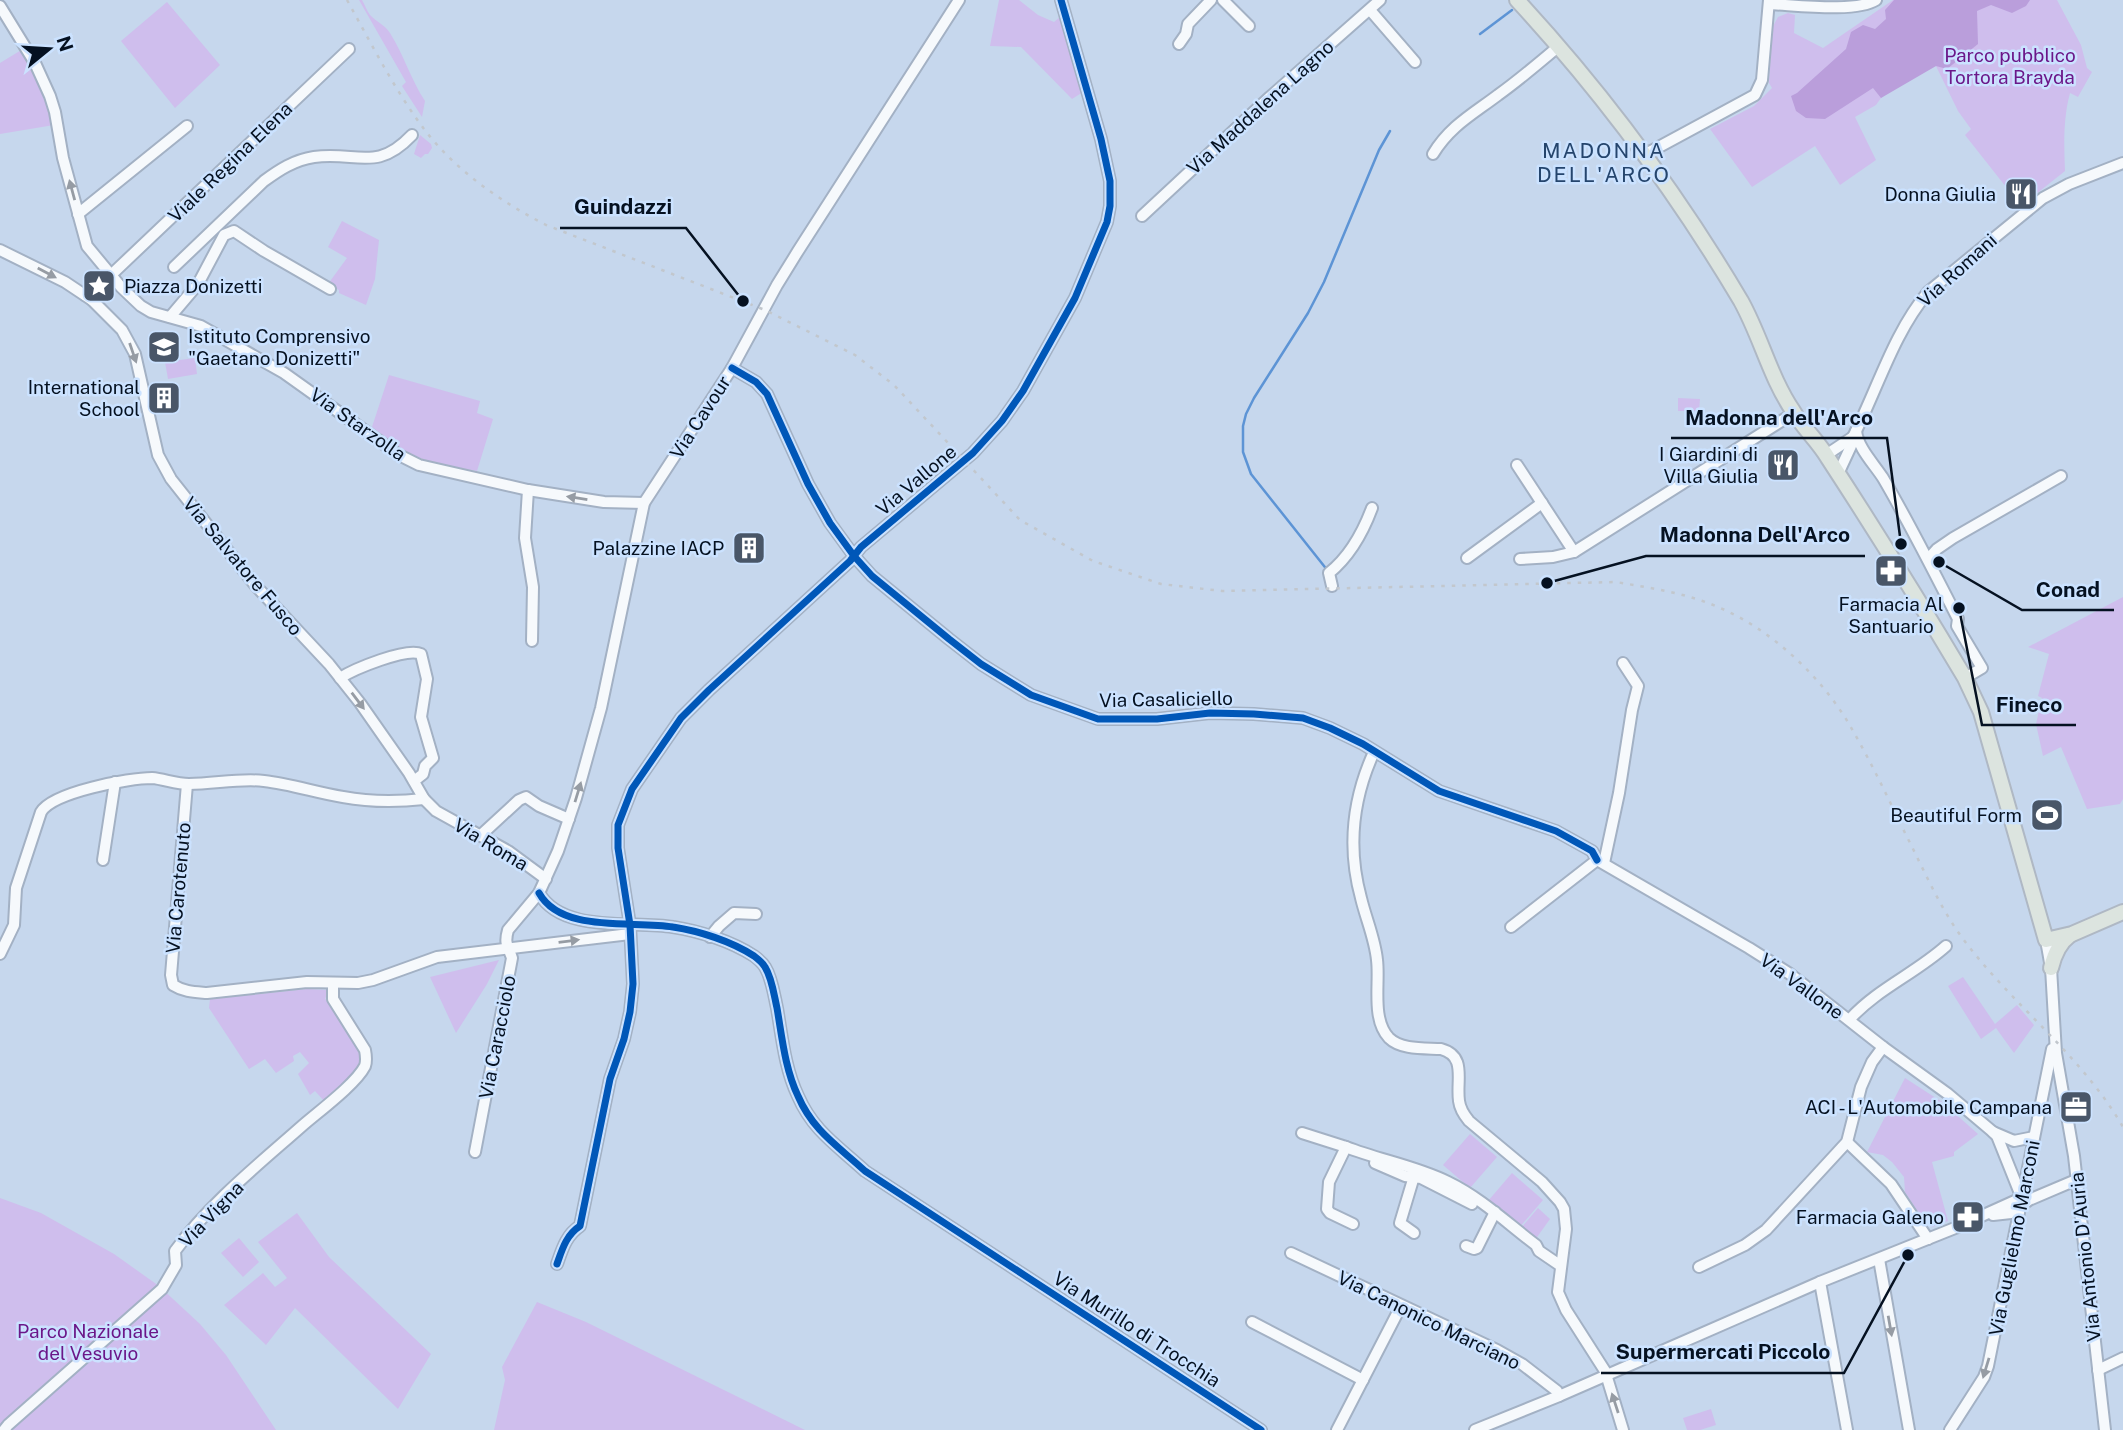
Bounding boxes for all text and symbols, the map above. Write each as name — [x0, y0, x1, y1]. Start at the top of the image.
north arrow — [14, 14, 84, 84]
text: N — [52, 33, 78, 54]
street label: Via Maddalena Lagno — [1182, 35, 1338, 179]
park label: Parco pubblico Tortora Brayda — [1944, 44, 2076, 88]
street label: Viale Regina Elena — [164, 97, 296, 227]
district label: MADONNA DELL'ARCO — [1537, 138, 1671, 187]
restaurant icon: Donna Giulia — [2002, 175, 2040, 213]
one-way arrow — [66, 179, 76, 200]
place label: Donna Giulia — [1884, 183, 1996, 205]
callout: Guindazzi — [560, 186, 686, 228]
text: Guindazzi — [574, 194, 672, 219]
street label: Via Romani — [1913, 229, 2001, 311]
one-way arrow — [38, 266, 58, 278]
place icon: Piazza Donizetti — [80, 267, 118, 305]
place label: Piazza Donizetti — [124, 275, 262, 297]
place label: Istituto Comprensivo "Gaetano Donizetti" — [188, 325, 370, 369]
school or university icon: Istituto Comprensivo "Gaetano Donizetti" — [145, 328, 183, 366]
one-way arrow — [128, 343, 139, 364]
street label: Via Cavour — [665, 371, 735, 463]
place label: International School — [28, 376, 140, 420]
building icon: International School — [145, 379, 183, 417]
street label: Via Starzolla — [306, 383, 410, 465]
callout: Madonna dell'Arco — [1671, 396, 1887, 438]
text: Madonna dell'Arco — [1685, 405, 1873, 430]
street label: Via Vallone — [871, 440, 961, 520]
place label: I Giardini di Villa Giulia — [1659, 443, 1758, 487]
restaurant icon: I Giardini di Villa Giulia — [1764, 446, 1802, 484]
street label: Via Salvatore Fusco — [179, 492, 307, 640]
one-way arrow — [566, 492, 588, 503]
callout: Madonna Dell'Arco — [1646, 514, 1865, 556]
text: Madonna Dell'Arco — [1660, 522, 1850, 547]
building icon: Palazzine IACP — [730, 529, 768, 567]
place label: Palazzine IACP — [593, 537, 724, 559]
pharmacy icon: Farmacia Al Santuario — [1872, 552, 1910, 590]
callout: Conad — [2022, 568, 2114, 610]
text: Conad — [2036, 577, 2100, 602]
place label: Farmacia Al Santuario — [1838, 593, 1944, 637]
callout: Fineco — [1982, 683, 2076, 725]
street label: Via Casaliciello — [1099, 687, 1233, 711]
one-way arrow — [351, 692, 365, 711]
text: Fineco — [1996, 692, 2062, 717]
one-way arrow — [573, 781, 583, 802]
sports icon: Beautiful Form — [2028, 796, 2066, 834]
place label: Beautiful Form — [1890, 804, 2022, 826]
street label: Via Roma — [450, 813, 532, 875]
street label: Via Carotenuto — [161, 822, 195, 954]
one-way arrow — [558, 935, 580, 946]
street label: Via Vallone — [1756, 948, 1848, 1024]
street label: Via Caracciolo — [474, 973, 520, 1101]
office icon: ACI - L'Automobile Campana — [2057, 1088, 2095, 1126]
place label: ACI - L'Automobile Campana — [1805, 1096, 2052, 1118]
street label: Via Guglielmo Marconi — [1984, 1138, 2044, 1338]
street label: Via Antonio D'Auria — [2065, 1171, 2105, 1343]
street label: Via Vigna — [174, 1177, 248, 1251]
pharmacy icon: Farmacia Galeno — [1949, 1198, 1987, 1236]
place label: Farmacia Galeno — [1796, 1206, 1944, 1228]
street label: Via Canonico Marciano — [1334, 1266, 1524, 1374]
street label: Via Murillo di Trocchia — [1049, 1267, 1225, 1391]
one-way arrow — [1885, 1315, 1896, 1337]
park label: Parco Nazionale del Vesuvio — [17, 1320, 159, 1364]
callout: Supermercati Piccolo — [1601, 1331, 1844, 1373]
text: Supermercati Piccolo — [1616, 1339, 1830, 1364]
one-way arrow — [1981, 1358, 1991, 1379]
one-way arrow — [1609, 1392, 1620, 1413]

